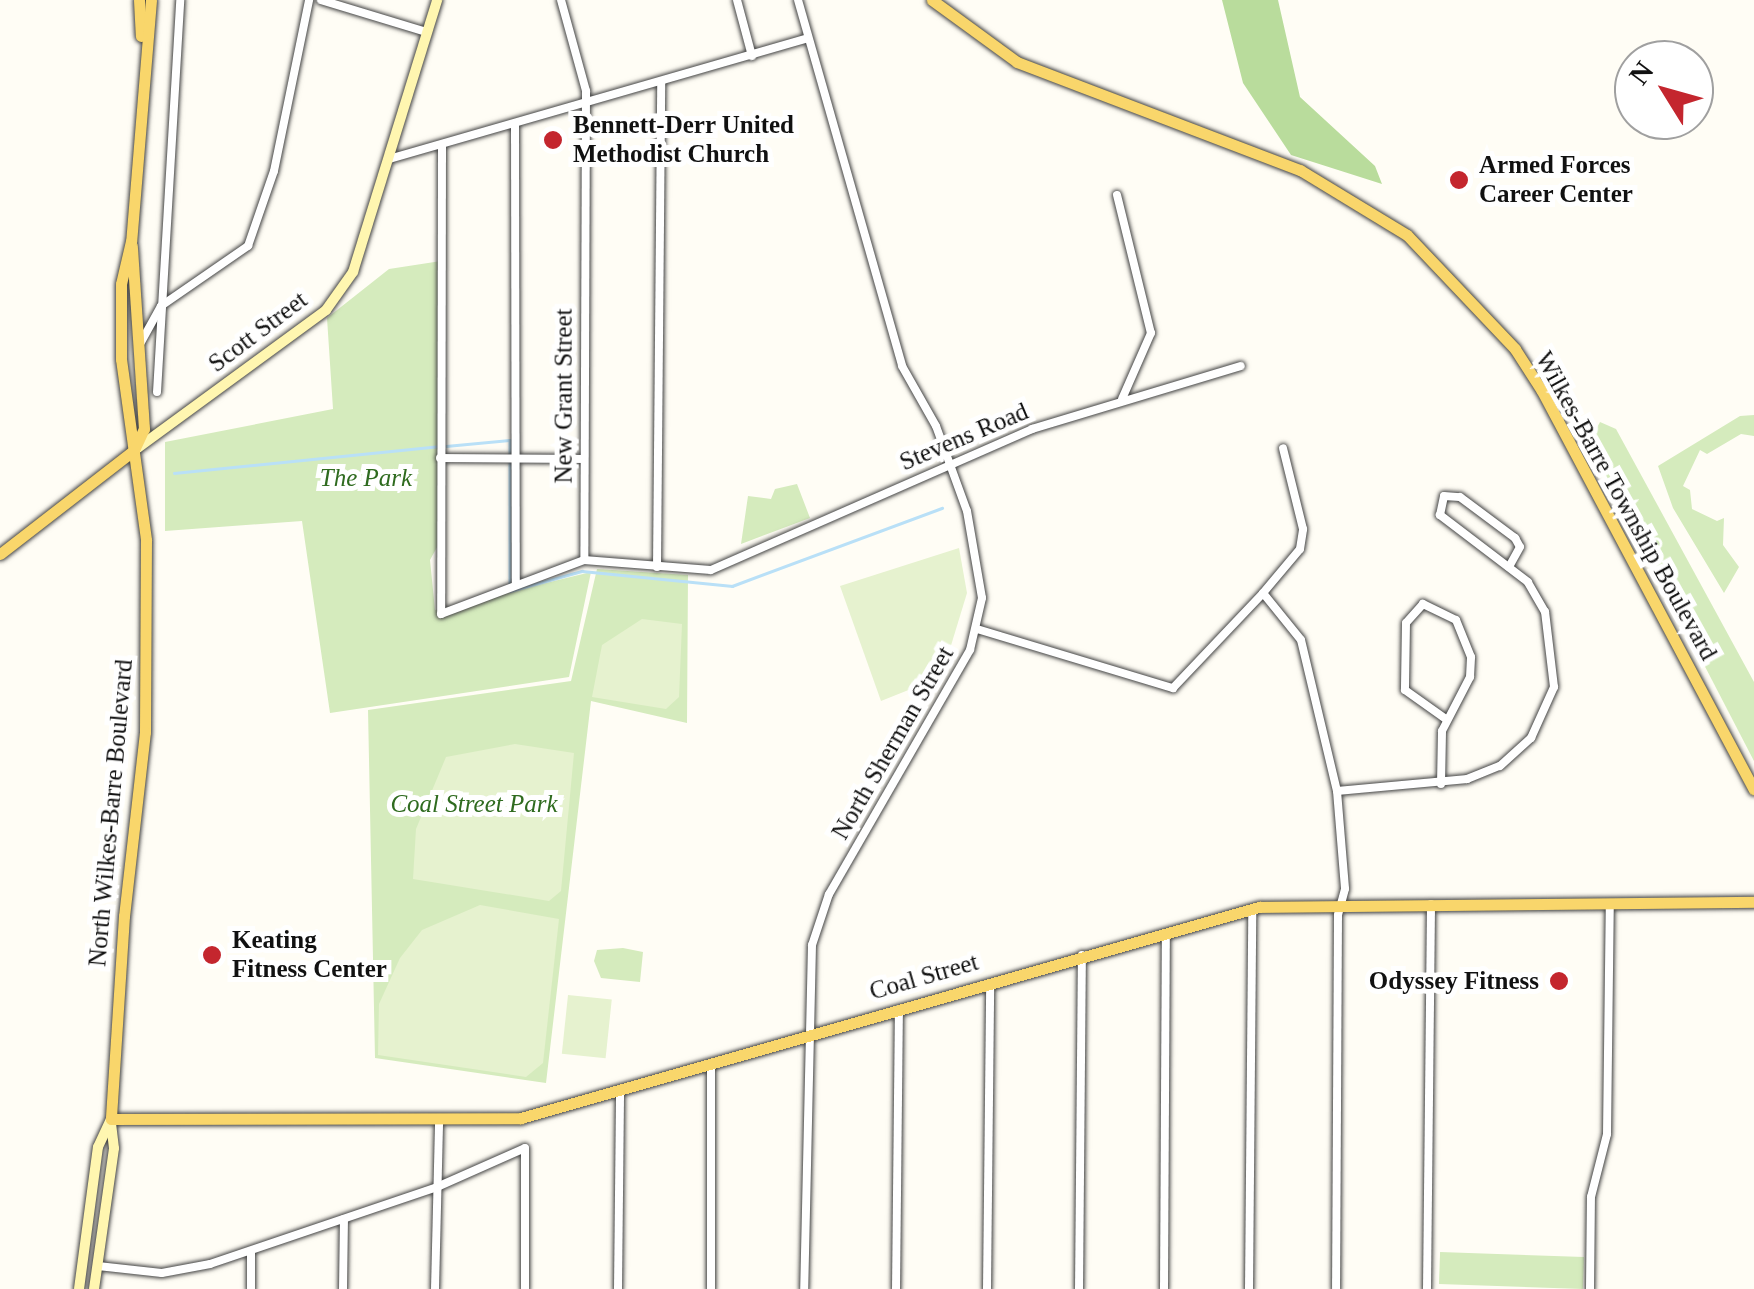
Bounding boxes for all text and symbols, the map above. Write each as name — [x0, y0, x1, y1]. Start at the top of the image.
north arrow — [1614, 40, 1714, 140]
text: N — [1623, 55, 1660, 90]
place label: Bennett-Derr United Methodist Church — [573, 111, 794, 170]
marker: Bennett-Derr United Methodist Church — [542, 129, 564, 151]
place label: Armed Forces Career Center — [1479, 151, 1633, 210]
marker: Armed Forces Career Center — [1448, 169, 1470, 191]
street label: Scott Street — [203, 285, 313, 379]
street label: New Grant Street — [549, 309, 579, 483]
street label: Wilkes-Barre Township Boulevard — [1528, 346, 1724, 666]
street label: Stevens Road — [895, 396, 1033, 478]
park label: The Park — [320, 463, 412, 493]
street label: North Sherman Street — [826, 641, 960, 845]
street label: North Wilkes-Barre Boulevard — [83, 658, 139, 968]
park label: Coal Street Park — [390, 789, 558, 819]
place label: Keating Fitness Center — [232, 926, 387, 985]
marker: Keating Fitness Center — [201, 944, 223, 966]
street label: Coal Street — [866, 947, 982, 1007]
place label: Odyssey Fitness — [1369, 966, 1539, 996]
marker: Odyssey Fitness — [1548, 970, 1570, 992]

